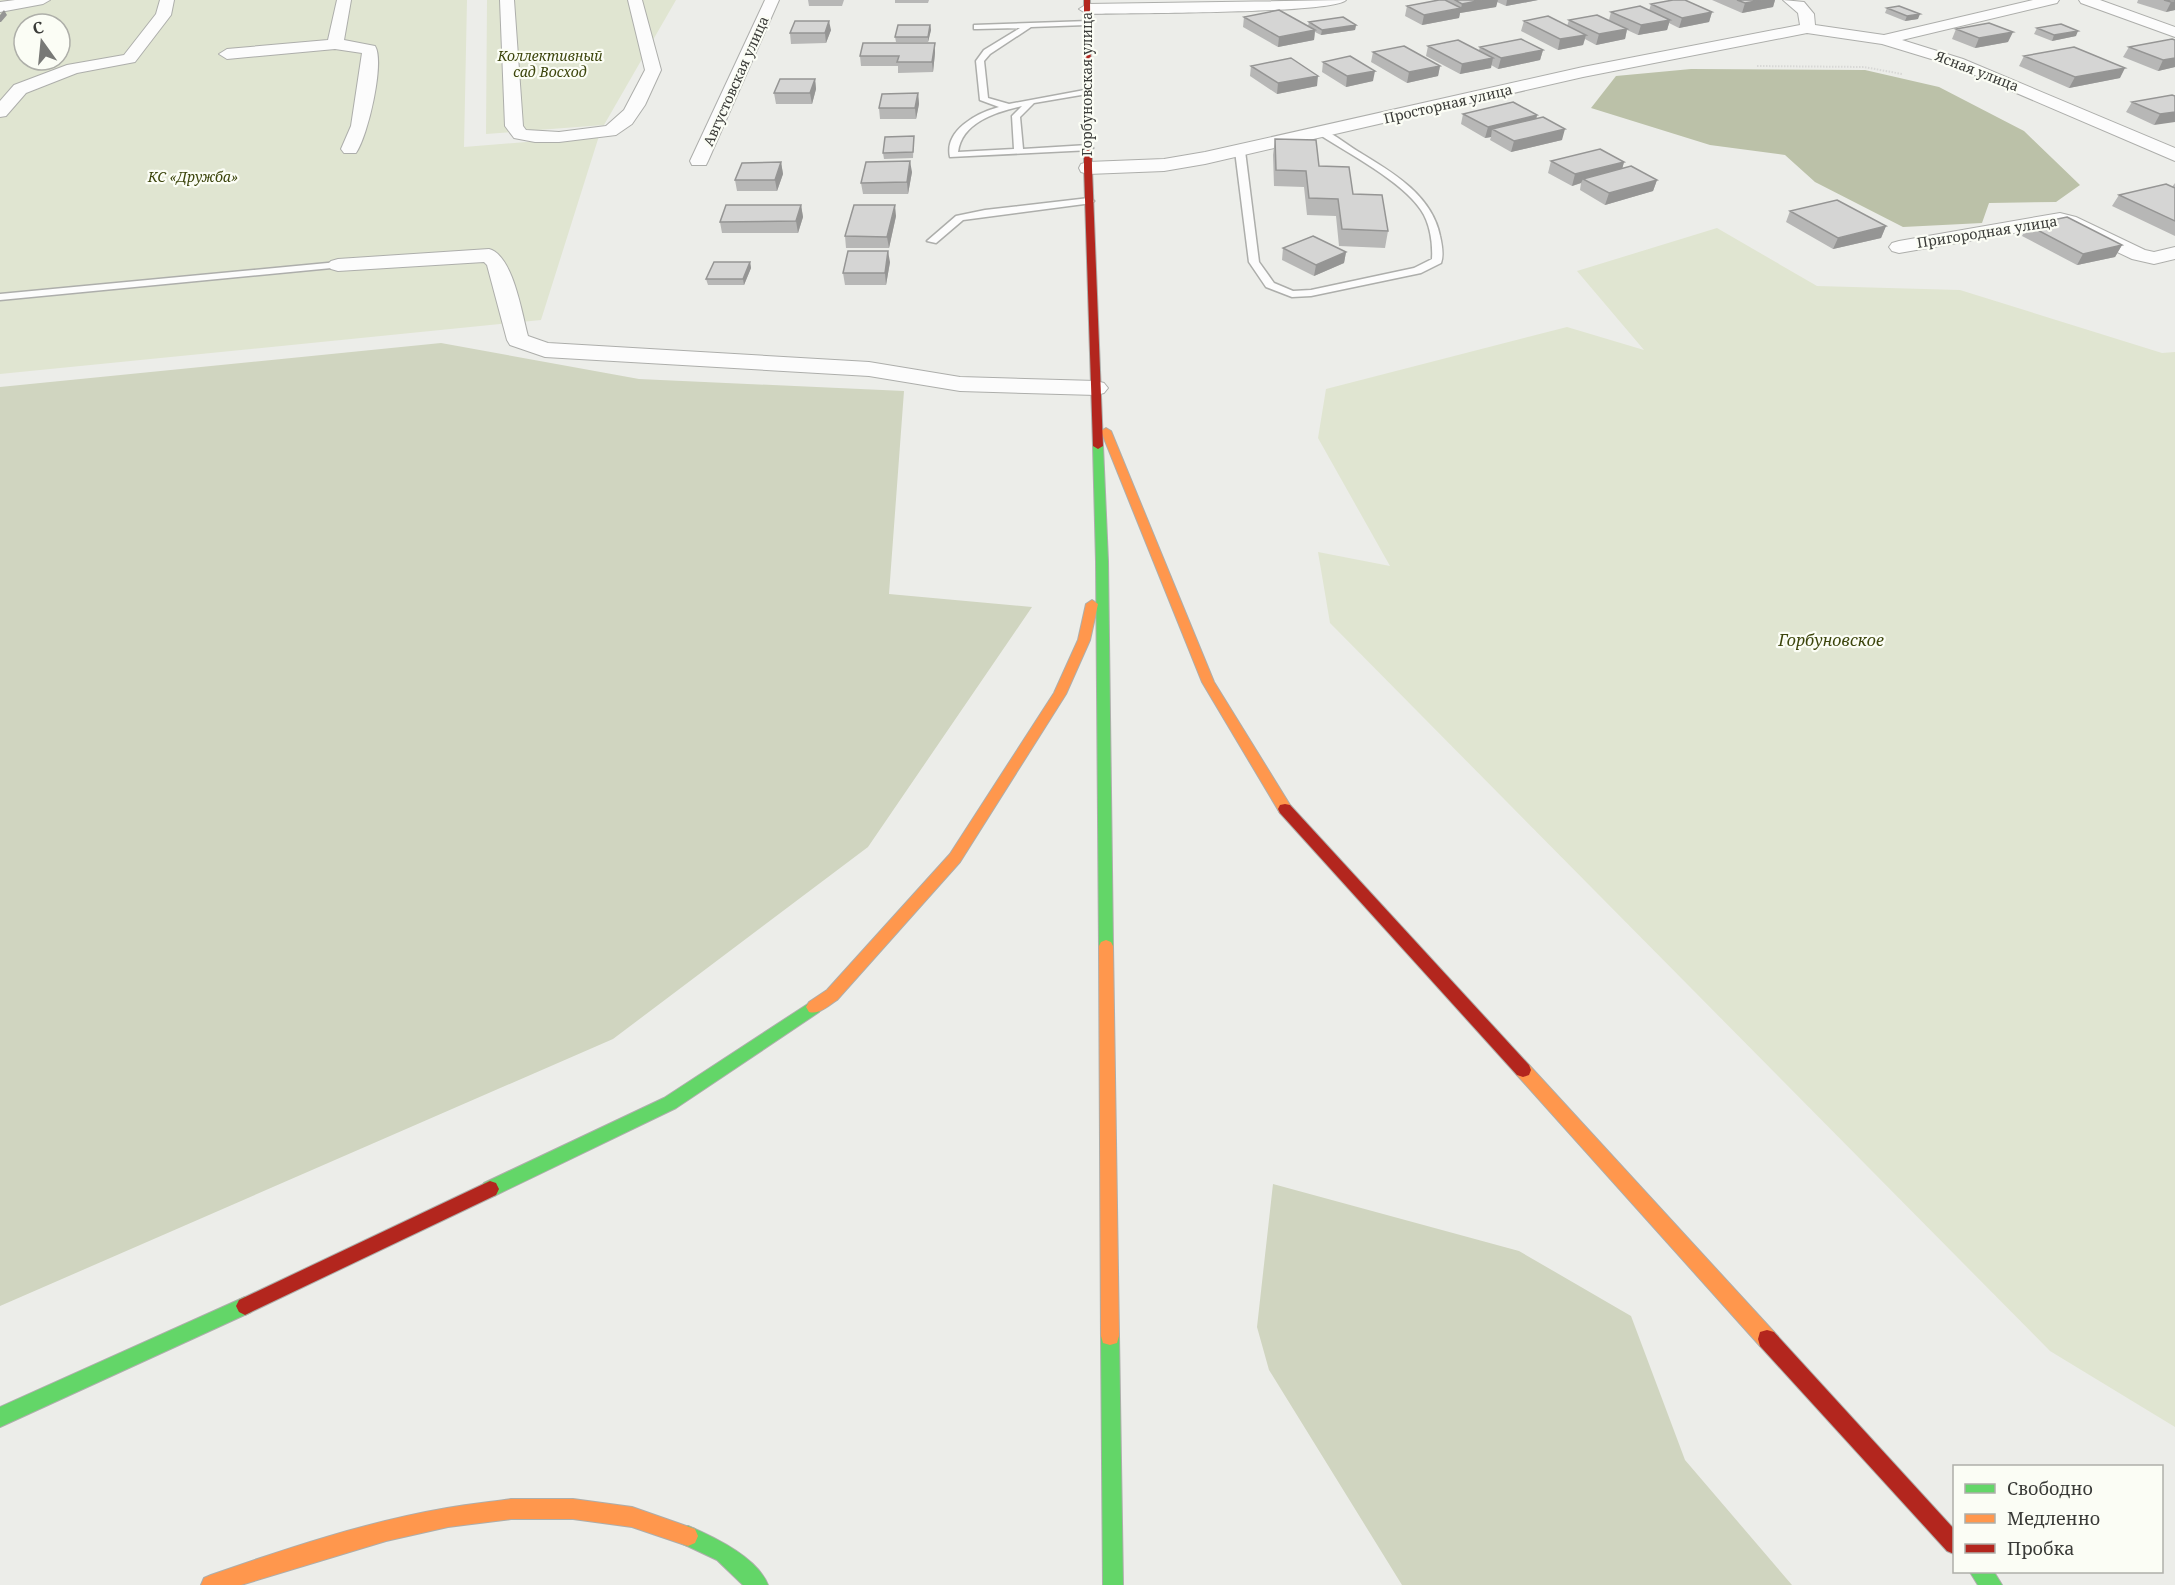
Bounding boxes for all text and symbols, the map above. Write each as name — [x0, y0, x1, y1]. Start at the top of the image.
north arrow — [12, 12, 72, 72]
street label: Горбуновская улица — [1077, 12, 1096, 156]
street label: Августовская улица — [698, 13, 773, 149]
text: С — [30, 16, 46, 39]
street label: Ясная улица — [1932, 45, 2022, 95]
park label: Коллективный сад Восход — [497, 46, 603, 81]
street label: Просторная улица — [1382, 79, 1514, 128]
park label: КС «Дружба» — [147, 167, 238, 186]
street label: Пригородная улица — [1915, 211, 2059, 252]
park label: Горбуновское — [1777, 629, 1884, 651]
legend — [1953, 1465, 2163, 1573]
text: Свободно — [2007, 1476, 2093, 1500]
text: Медленно — [2007, 1506, 2100, 1530]
text: Пробка — [2007, 1536, 2074, 1560]

